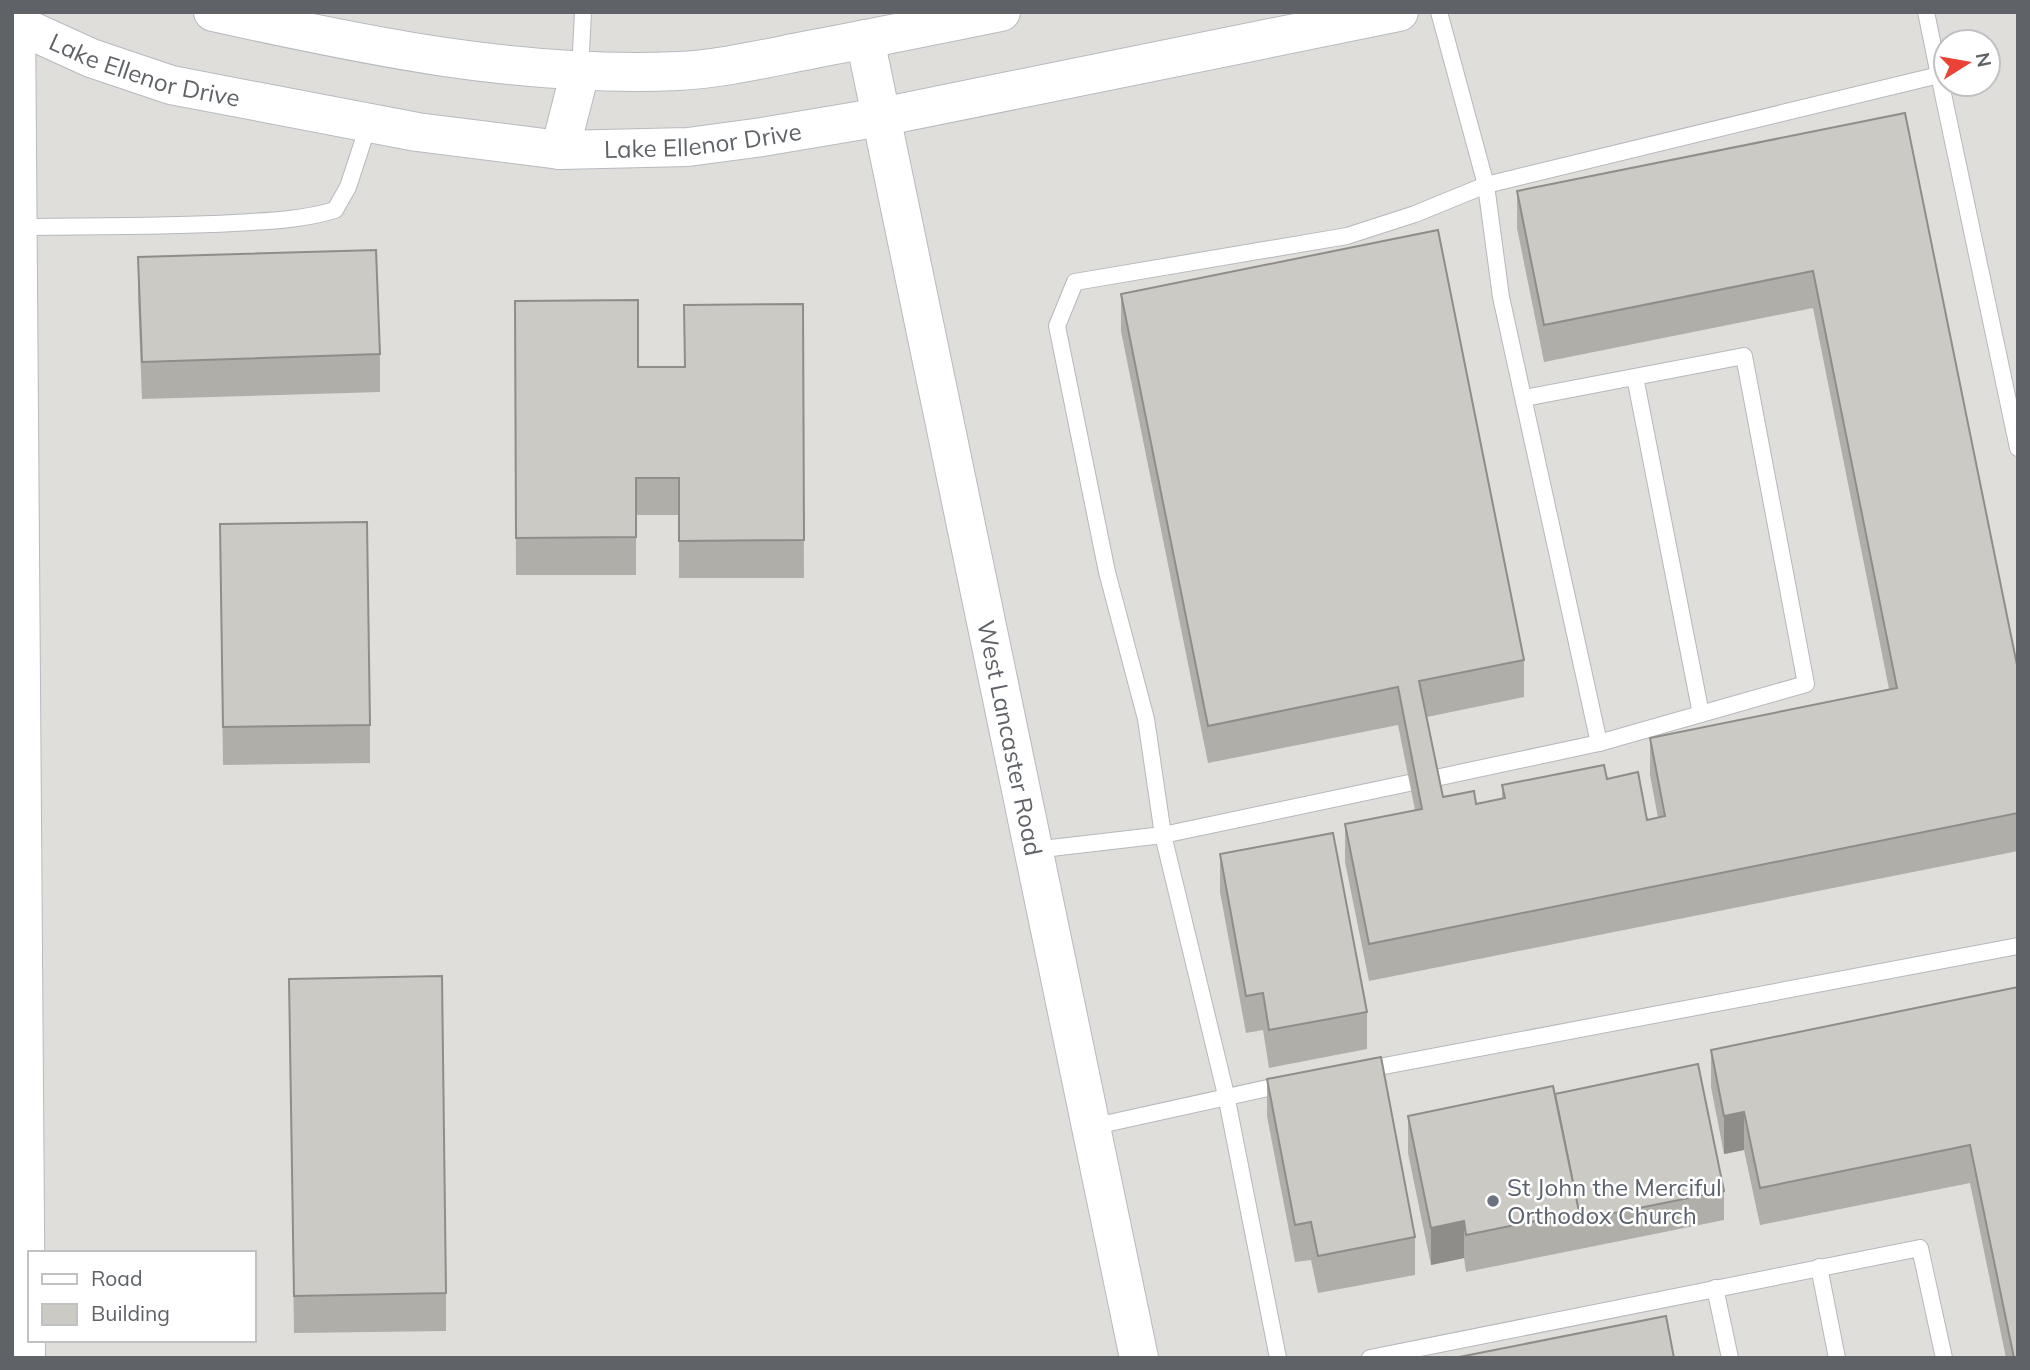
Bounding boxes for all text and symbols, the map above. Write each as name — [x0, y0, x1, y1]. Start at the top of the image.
street label: Lake Ellenor Drive — [45, 26, 242, 113]
north arrow — [1932, 28, 2002, 98]
text: N — [1971, 50, 1997, 69]
street label: Lake Ellenor Drive — [604, 116, 804, 164]
street label: West Lancaster Road — [971, 618, 1049, 858]
place label: St John the Merciful Orthodox Church — [1507, 1172, 1722, 1230]
marker: St John the Merciful Orthodox Church — [1485, 1193, 1501, 1209]
legend — [28, 1251, 256, 1342]
text: Road — [91, 1265, 142, 1291]
text: Building — [91, 1300, 170, 1326]

